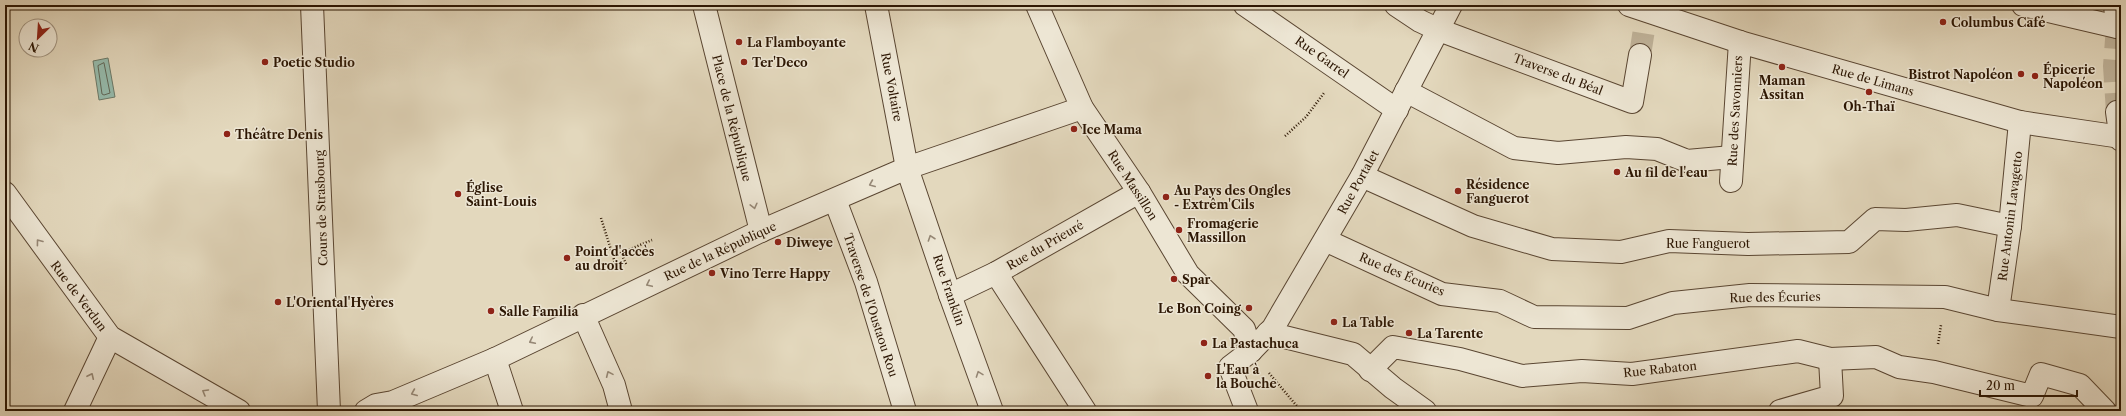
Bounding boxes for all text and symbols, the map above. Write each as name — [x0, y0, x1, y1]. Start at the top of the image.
place label: Columbus Café — [1951, 15, 2045, 30]
marker: Columbus Café — [1938, 17, 1948, 27]
north arrow — [18, 18, 58, 58]
street label: Rue Garrel — [1292, 33, 1352, 81]
place label: La Flamboyante — [747, 35, 846, 50]
marker: La Flamboyante — [734, 37, 744, 47]
text: N — [26, 39, 41, 55]
street label: Traverse du Béal — [1511, 50, 1606, 98]
street label: Rue Voltaire — [878, 51, 906, 123]
street label: Place de la République — [709, 53, 755, 183]
place label: Poetic Studio — [273, 55, 355, 70]
place label: Ter'Deco — [752, 55, 808, 70]
street label: Rue des Savonniers — [1725, 55, 1745, 167]
marker: Poetic Studio — [260, 57, 270, 67]
marker: Ter'Deco — [739, 57, 749, 67]
street label: Rue de Limans — [1830, 61, 1916, 99]
place label: Épicerie Napoléon — [2043, 61, 2104, 91]
marker: Maman Assitan — [1777, 62, 1787, 72]
place label: Bistrot Napoléon — [1908, 67, 2014, 82]
marker: Bistrot Napoléon — [2016, 69, 2026, 79]
marker: Épicerie Napoléon — [2030, 71, 2040, 81]
place label: Maman Assitan — [1759, 73, 1806, 102]
marker: Oh-Thaï — [1864, 87, 1874, 97]
place label: Oh-Thaï — [1843, 99, 1895, 114]
place label: Ice Mama — [1082, 122, 1143, 137]
marker: Ice Mama — [1069, 124, 1079, 134]
place label: Théâtre Denis — [235, 127, 323, 142]
marker: Théâtre Denis — [222, 129, 232, 139]
street label: Rue Massillon — [1105, 147, 1161, 223]
street label: Rue Portalet — [1334, 147, 1382, 217]
street label: Cours de Strasbourg — [311, 149, 331, 266]
street label: Rue Antonin Lavagetto — [1995, 150, 2025, 282]
place label: Au fil de l'eau — [1624, 165, 1708, 180]
marker: Au fil de l'eau — [1612, 167, 1622, 177]
place label: Résidence Fanguerot — [1466, 177, 1529, 206]
place label: Église Saint-Louis — [466, 179, 537, 209]
one-way arrow — [868, 179, 876, 187]
place label: Au Pays des Ongles - Extrêm'Cils — [1173, 183, 1291, 212]
marker: Résidence Fanguerot — [1453, 186, 1463, 196]
marker: Église Saint-Louis — [453, 189, 463, 199]
marker: Au Pays des Ongles - Extrêm'Cils — [1161, 192, 1171, 202]
one-way arrow — [750, 202, 758, 209]
place label: Fromagerie Massillon — [1187, 216, 1259, 245]
street label: Rue du Prieuré — [1004, 217, 1086, 273]
street label: Rue de la République — [661, 218, 779, 284]
marker: Fromagerie Massillon — [1174, 225, 1184, 235]
street label: Traverse de l'Oustaou Rou — [841, 231, 902, 379]
place label: Diweye — [786, 235, 833, 250]
one-way arrow — [927, 235, 936, 242]
street label: Rue Fanguerot — [1666, 236, 1751, 251]
marker: Diweye — [773, 237, 783, 247]
one-way arrow — [36, 239, 44, 246]
place label: Point d'accès au droit — [575, 244, 655, 273]
street label: Rue des Écuries — [1357, 248, 1447, 299]
street label: Rue Franklin — [930, 252, 968, 328]
marker: Point d'accès au droit — [562, 253, 572, 263]
street label: Rue de Verdun — [48, 258, 111, 335]
place label: Vino Terre Happy — [719, 266, 831, 281]
marker: Vino Terre Happy — [707, 268, 717, 278]
place label: Spar — [1182, 272, 1211, 287]
marker: Spar — [1169, 274, 1179, 284]
one-way arrow — [646, 279, 654, 287]
street label: Rue des Écuries — [1729, 288, 1821, 305]
place label: L'Oriental'Hyères — [286, 295, 394, 310]
marker: L'Oriental'Hyères — [273, 297, 283, 307]
place label: Le Bon Coing — [1158, 301, 1242, 316]
marker: Le Bon Coing — [1244, 303, 1254, 313]
place label: Salle Familia — [499, 304, 580, 319]
marker: Salle Familia — [486, 306, 496, 316]
place label: La Table — [1342, 315, 1394, 330]
marker: La Table — [1329, 317, 1339, 327]
place label: La Tarente — [1417, 326, 1483, 341]
marker: La Tarente — [1404, 328, 1414, 338]
one-way arrow — [529, 336, 537, 344]
place label: La Pastachuca — [1212, 336, 1300, 351]
marker: La Pastachuca — [1199, 338, 1209, 348]
street label: Rue Rabaton — [1622, 358, 1698, 380]
place label: L'Eau à la Bouche — [1216, 362, 1277, 391]
one-way arrow — [606, 370, 614, 377]
one-way arrow — [975, 371, 983, 378]
marker: L'Eau à la Bouche — [1203, 371, 1213, 381]
one-way arrow — [86, 372, 94, 380]
scale bar — [1980, 372, 2077, 398]
text: 20 m — [1986, 378, 2015, 393]
one-way arrow — [410, 388, 418, 396]
one-way arrow — [202, 389, 209, 396]

